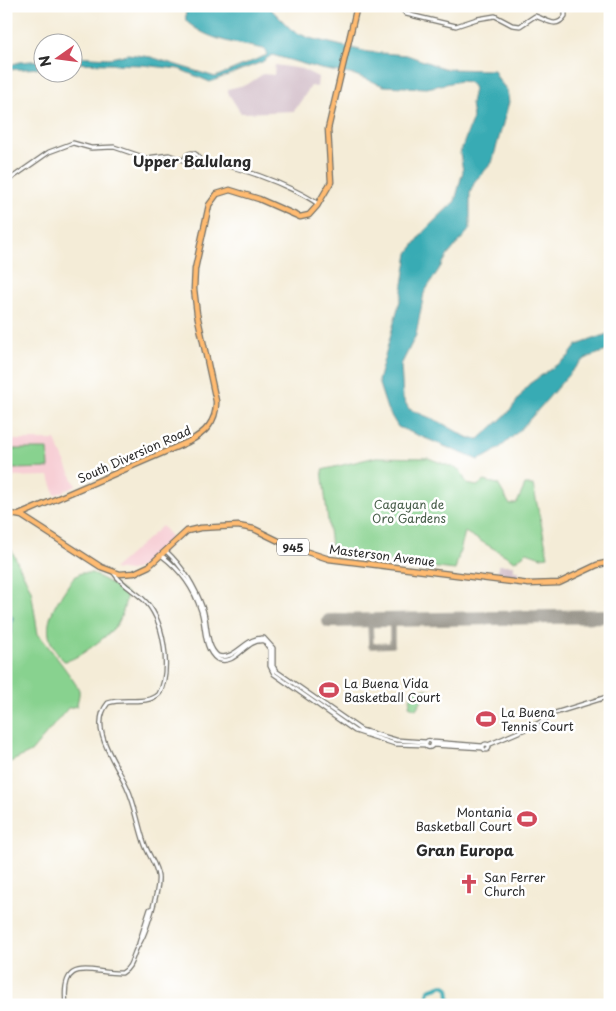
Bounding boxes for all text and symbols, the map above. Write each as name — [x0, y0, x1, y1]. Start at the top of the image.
north arrow — [32, 32, 82, 82]
text: N — [33, 53, 56, 69]
district label: Upper Balulang — [133, 149, 251, 172]
street label: South Diversion Road — [74, 421, 194, 487]
park label: Cagayan de Oro Gardens — [372, 495, 446, 527]
road number: 945 — [277, 538, 309, 556]
street label: Masterson Avenue — [328, 540, 436, 570]
place label: La Buena Vida Basketball Court — [344, 674, 440, 706]
sports icon: La Buena Vida Basketball Court — [318, 679, 340, 701]
place label: La Buena Tennis Court — [501, 703, 574, 735]
sports icon: La Buena Tennis Court — [475, 708, 497, 730]
place label: Montania Basketball Court — [416, 803, 513, 835]
sports icon: Montania Basketball Court — [516, 808, 538, 830]
district label: Gran Europa — [416, 838, 515, 861]
place label: San Ferrer Church — [484, 868, 546, 900]
church icon: San Ferrer Church — [458, 873, 480, 895]

